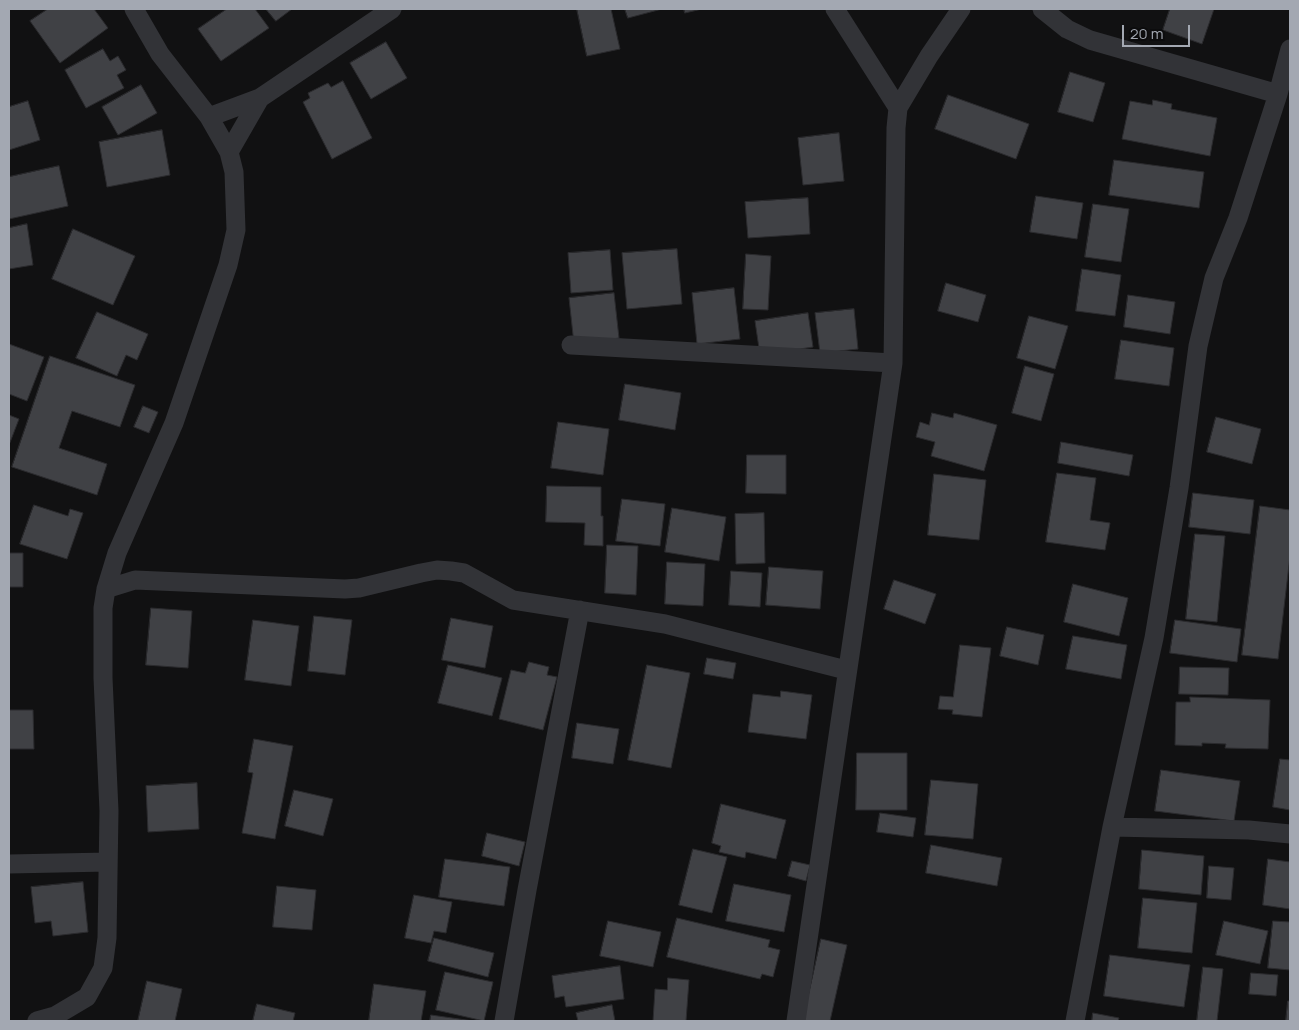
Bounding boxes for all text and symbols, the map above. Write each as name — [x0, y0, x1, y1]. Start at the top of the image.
scale bar — [1124, 15, 1192, 47]
text: 20 m — [1130, 23, 1163, 44]

